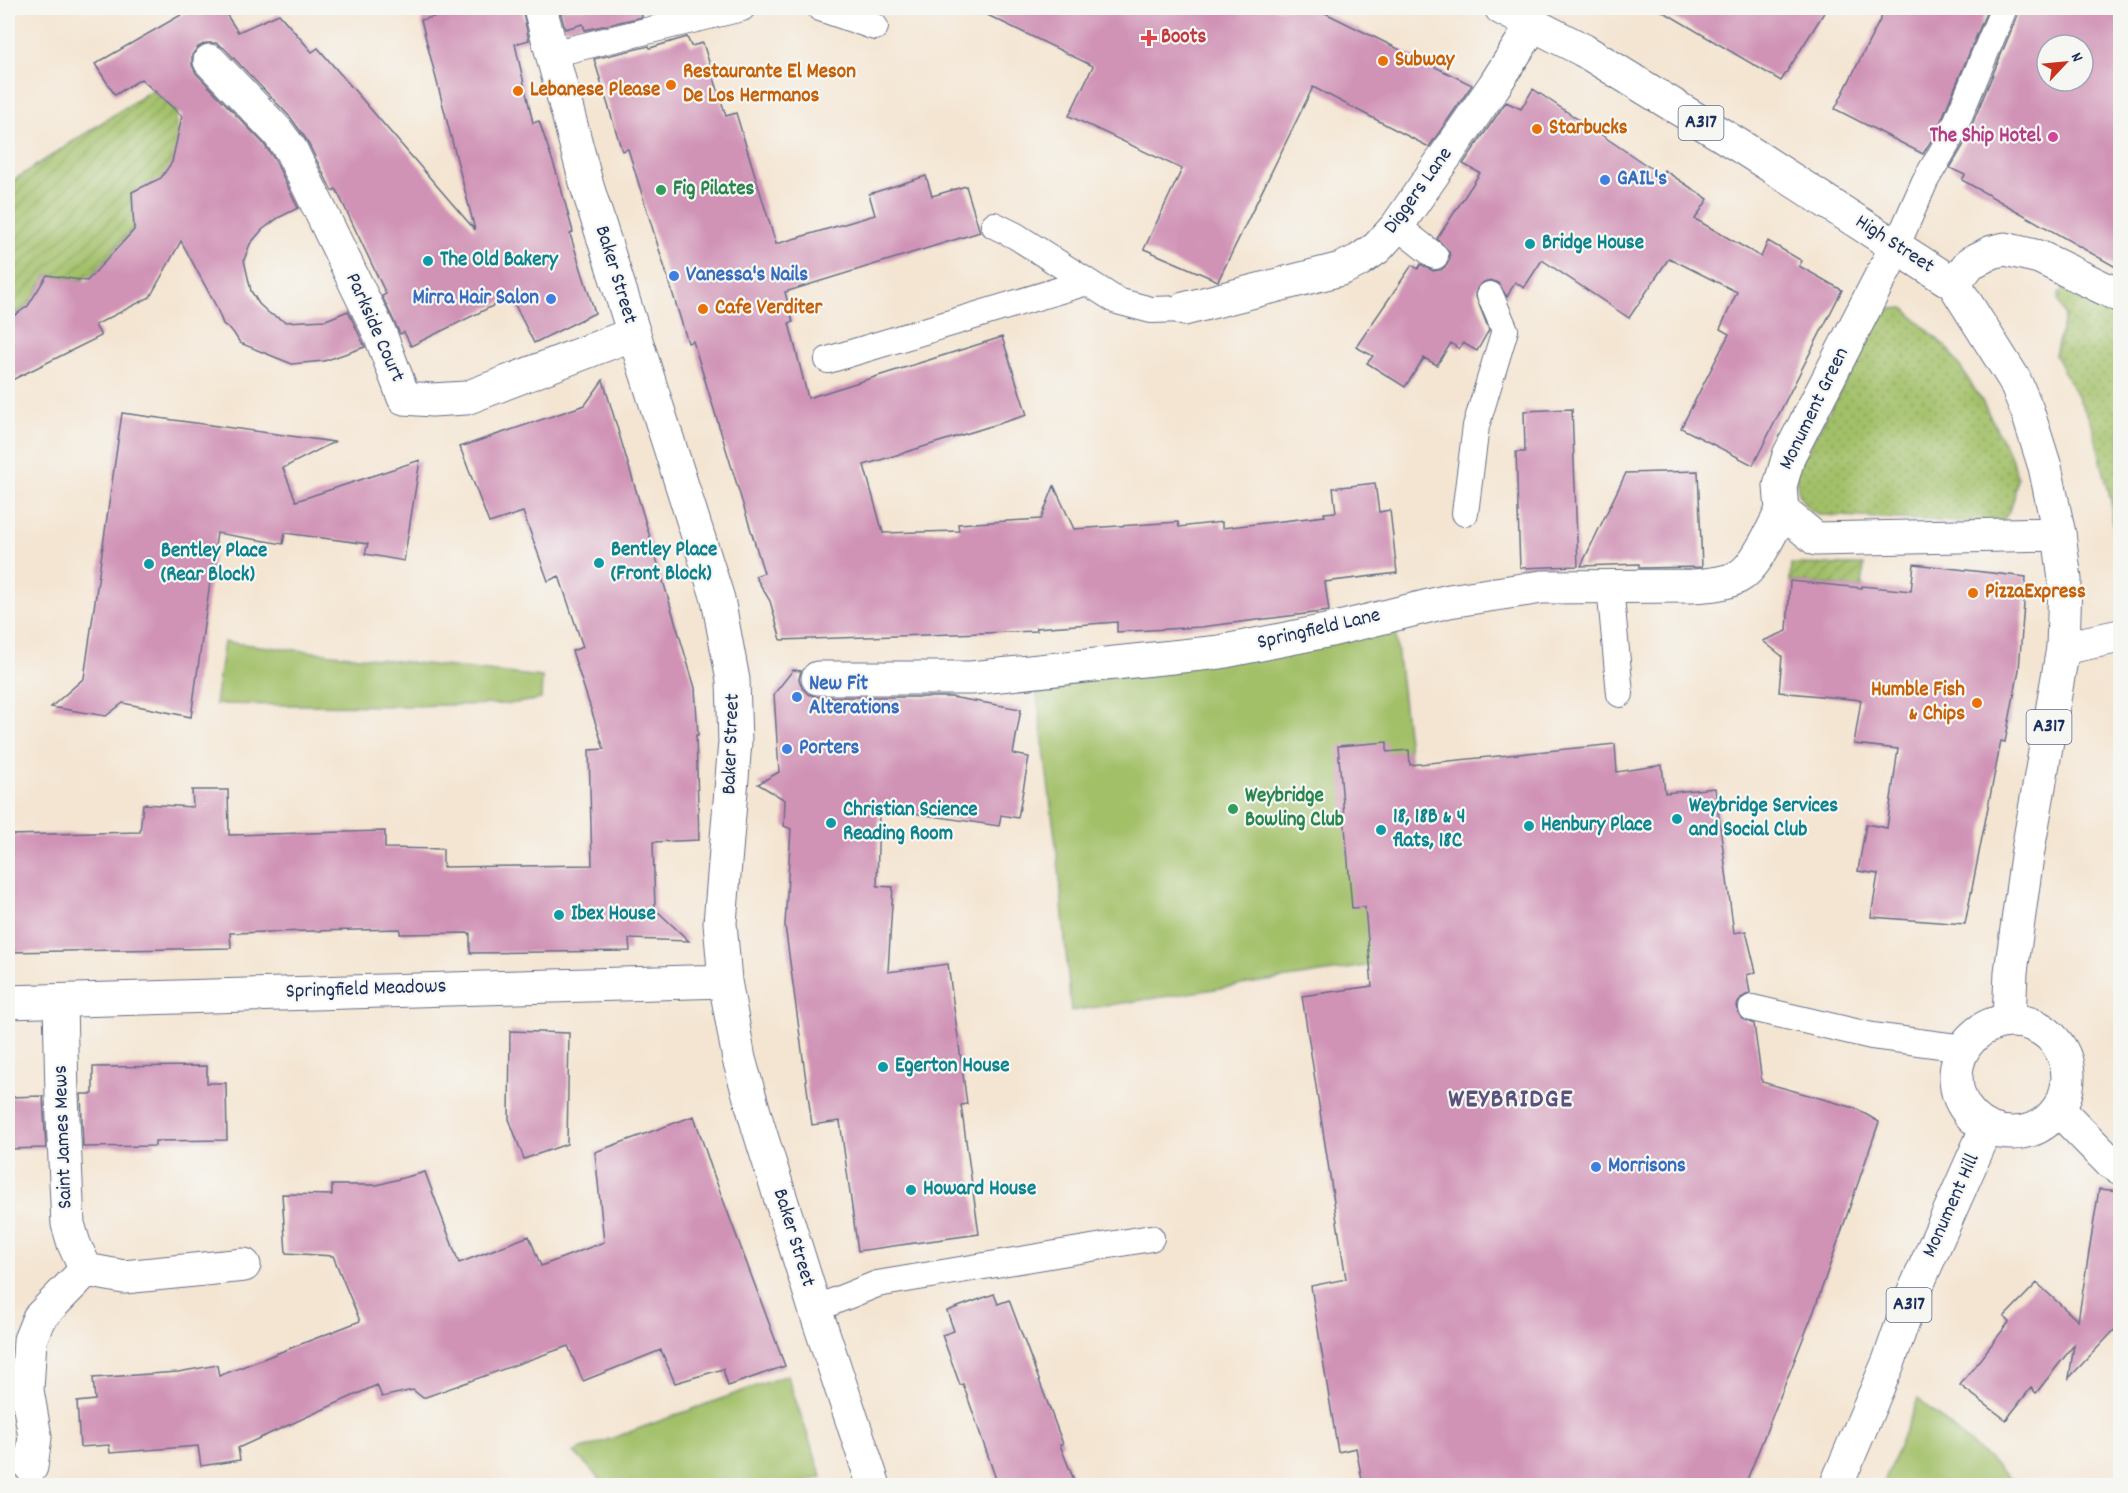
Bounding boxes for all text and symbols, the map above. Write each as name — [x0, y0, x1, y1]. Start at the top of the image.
place label: Boots — [1161, 23, 1206, 53]
marker: Boots — [1142, 31, 1156, 45]
north arrow — [2035, 33, 2095, 93]
place label: Subway — [1395, 46, 1456, 76]
text: N — [2064, 49, 2088, 66]
marker: Subway — [1376, 54, 1390, 68]
place label: Restaurante El Meson De Los Hermanos — [683, 58, 856, 112]
place label: Lebanese Please — [530, 76, 660, 106]
marker: Restaurante El Meson De Los Hermanos — [664, 78, 678, 92]
marker: Lebanese Please — [511, 84, 525, 98]
road number: A317 — [1678, 106, 1724, 140]
place label: Starbucks — [1549, 114, 1628, 144]
marker: Starbucks — [1530, 122, 1544, 136]
place label: The Ship Hotel — [1930, 122, 2042, 152]
marker: The Ship Hotel — [2046, 130, 2060, 144]
street label: Diggers Lane — [1377, 141, 1461, 241]
place label: GAIL's — [1617, 165, 1667, 195]
marker: GAIL's — [1598, 173, 1612, 187]
place label: Fig Pilates — [673, 175, 754, 205]
marker: Fig Pilates — [654, 183, 668, 197]
street label: High Street — [1848, 208, 1940, 282]
street label: Baker Street — [586, 222, 644, 328]
place label: Bridge House — [1542, 229, 1644, 259]
marker: Bridge House — [1523, 237, 1537, 251]
place label: The Old Bakery — [440, 246, 559, 276]
marker: The Old Bakery — [421, 254, 435, 268]
place label: Vanessa's Nails — [686, 261, 808, 291]
street label: Parkside Court — [337, 269, 412, 388]
marker: Vanessa's Nails — [667, 269, 681, 283]
place label: Mirra Hair Salon — [412, 284, 539, 314]
marker: Mirra Hair Salon — [544, 292, 558, 306]
place label: Cafe Verditer — [715, 294, 823, 324]
marker: Cafe Verditer — [696, 302, 710, 316]
street label: Monument Green — [1772, 343, 1858, 475]
place label: Bentley Place (Front Block) — [611, 536, 717, 590]
place label: Bentley Place (Rear Block) — [161, 537, 267, 591]
marker: Bentley Place (Front Block) — [592, 556, 606, 570]
marker: Bentley Place (Rear Block) — [142, 557, 156, 571]
place label: PizzaExpress — [1985, 578, 2086, 608]
marker: PizzaExpress — [1966, 586, 1980, 600]
street label: Springfield Lane — [1254, 601, 1384, 659]
place label: New Fit Alterations — [809, 670, 900, 724]
place label: Humble Fish & Chips — [1871, 676, 1965, 730]
marker: New Fit Alterations — [790, 690, 804, 704]
street label: Baker Street — [715, 693, 749, 795]
marker: Humble Fish & Chips — [1970, 696, 1984, 710]
road number: A317 — [2026, 710, 2072, 744]
place label: Porters — [799, 734, 859, 764]
marker: Porters — [780, 742, 794, 756]
place label: Weybridge Bowling Club — [1245, 782, 1344, 836]
place label: Weybridge Services and Social Club — [1689, 792, 1838, 846]
place label: Christian Science Reading Room — [843, 796, 978, 850]
marker: Weybridge Bowling Club — [1226, 802, 1240, 816]
place label: 18, 18B & 4 flats, 18C — [1392, 803, 1465, 857]
place label: Henbury Place — [1541, 811, 1652, 841]
marker: Weybridge Services and Social Club — [1670, 812, 1684, 826]
marker: Christian Science Reading Room — [824, 816, 838, 830]
marker: Henbury Place — [1522, 819, 1536, 833]
marker: 18, 18B & 4 flats, 18C — [1374, 823, 1388, 837]
place label: Ibex House — [571, 900, 656, 930]
marker: Ibex House — [552, 908, 566, 922]
street label: Springfield Meadows — [285, 972, 447, 1008]
place label: Egerton House — [895, 1052, 1010, 1082]
marker: Egerton House — [876, 1060, 890, 1074]
street label: Saint James Mews — [46, 1065, 82, 1209]
district label: WEYBRIDGE — [1448, 1081, 1574, 1120]
street label: Monument Hill — [1916, 1149, 1988, 1263]
place label: Morrisons — [1608, 1152, 1686, 1182]
marker: Morrisons — [1589, 1160, 1603, 1174]
place label: Howard House — [923, 1175, 1036, 1205]
marker: Howard House — [904, 1183, 918, 1197]
street label: Baker Street — [764, 1185, 822, 1291]
road number: A317 — [1886, 1288, 1932, 1322]

